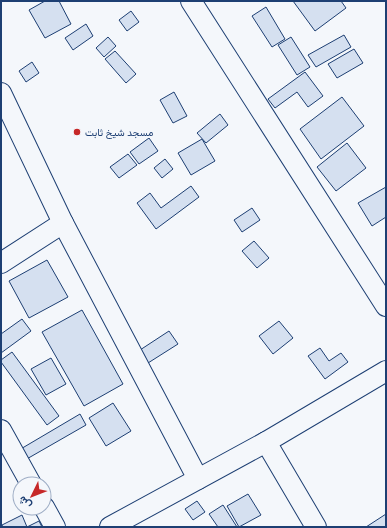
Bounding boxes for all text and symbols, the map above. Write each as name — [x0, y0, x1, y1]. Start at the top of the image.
place label: مسجد شيخ ثابت — [85, 125, 153, 139]
marker: مسجد شيخ ثابت — [72, 127, 82, 137]
north arrow — [12, 476, 52, 516]
text: ش — [14, 493, 34, 513]

